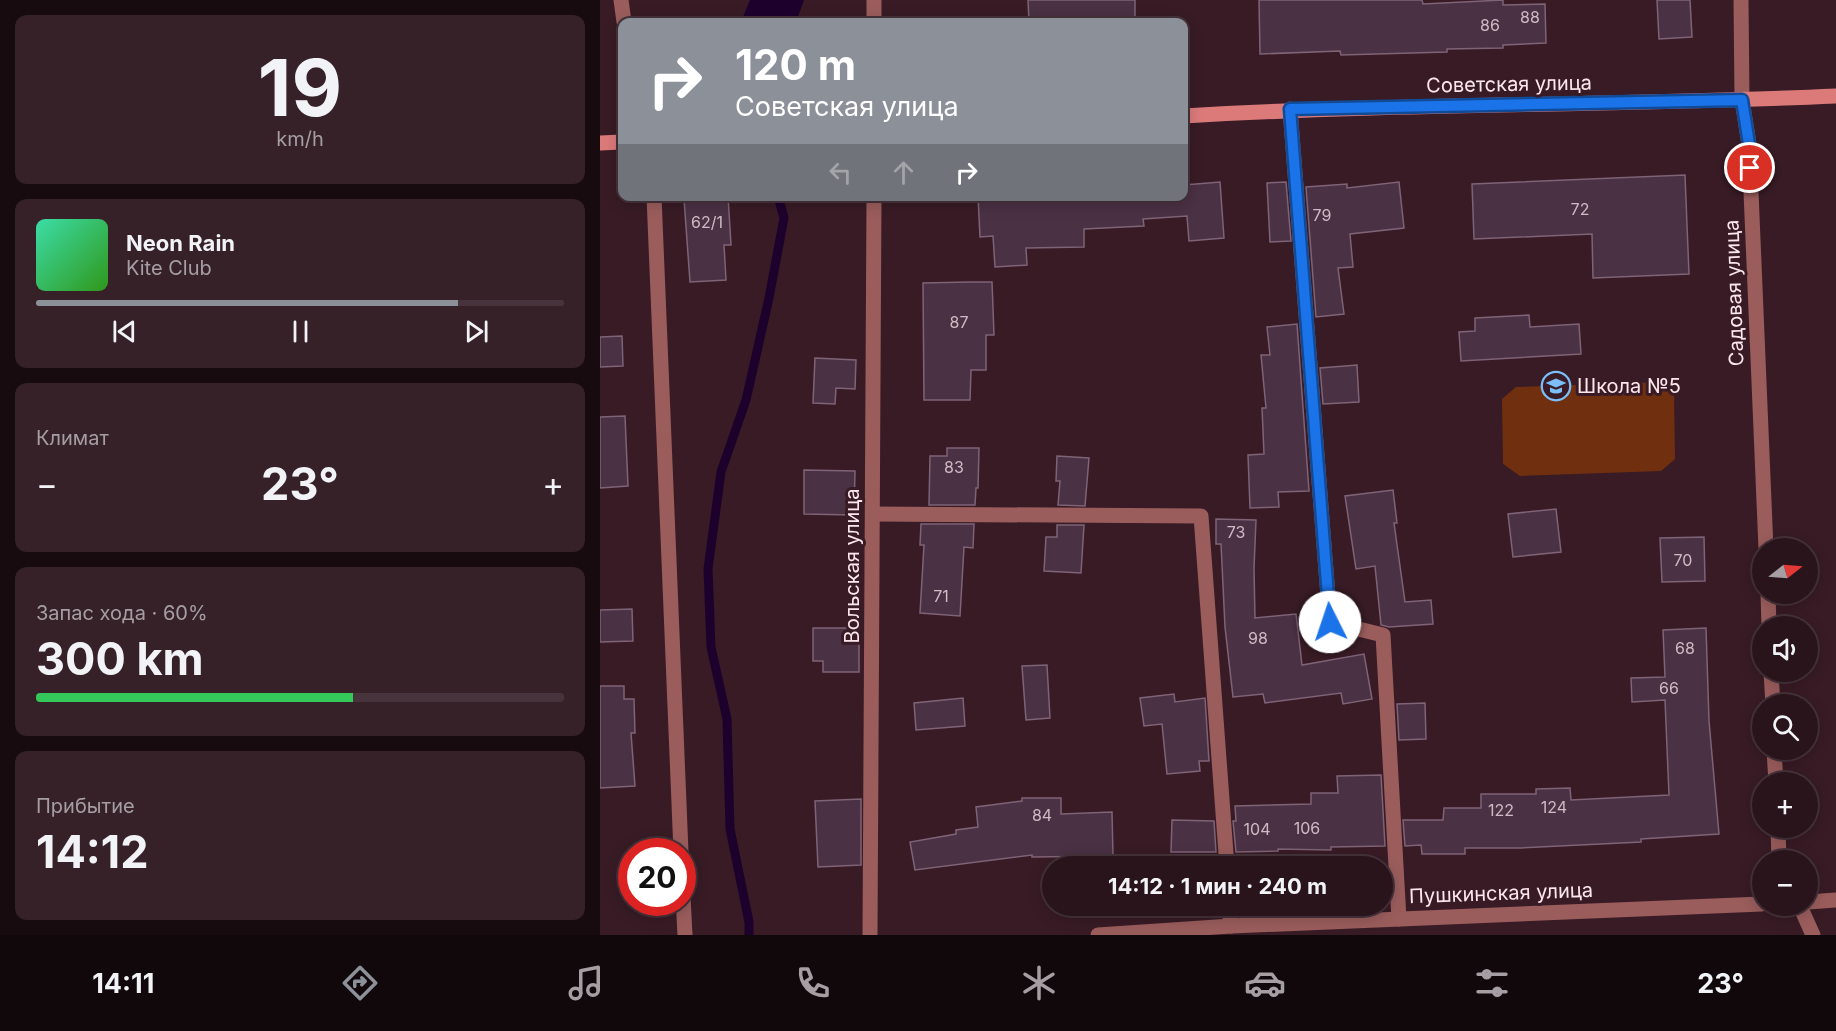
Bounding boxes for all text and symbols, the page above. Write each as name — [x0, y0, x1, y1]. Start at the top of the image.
house number: 88 — [1520, 7, 1540, 27]
house number: 86 — [1480, 15, 1500, 35]
text: 120 m — [735, 39, 856, 90]
text: 19 — [258, 40, 342, 135]
icon: right — [636, 42, 714, 120]
street label: Советская улица — [1426, 71, 1592, 97]
text: Советская улица — [735, 90, 959, 123]
text: km/h — [276, 127, 324, 151]
pin — [1724, 142, 1775, 193]
icon: arrive — [1733, 151, 1766, 184]
icon: left — [824, 156, 857, 189]
icon: ahead — [887, 156, 920, 189]
icon: right — [950, 156, 983, 189]
house number: 72 — [1571, 199, 1589, 219]
house number: 79 — [1313, 205, 1331, 225]
house number: 62/1 — [691, 212, 723, 232]
street label: Садовая улица — [1719, 219, 1749, 367]
text: Neon Rain — [126, 230, 235, 256]
text: Kite Club — [126, 256, 212, 280]
house number: 87 — [950, 312, 968, 332]
icon: previous — [108, 315, 141, 348]
icon: pause — [284, 315, 317, 348]
icon: next — [460, 315, 493, 348]
school or university icon: Школа №5 — [1540, 370, 1572, 402]
place label: Школа №5 — [1577, 374, 1681, 398]
text: Климат — [36, 426, 109, 450]
text: 23° — [261, 456, 339, 511]
house number: 83 — [944, 457, 964, 477]
text: − — [36, 464, 58, 504]
text: + — [542, 464, 564, 504]
street label: Вольская улица — [840, 489, 864, 643]
house number: 73 — [1227, 522, 1245, 542]
north arrow — [1752, 538, 1818, 604]
map controls — [1752, 538, 1818, 916]
house number: 70 — [1674, 550, 1692, 570]
house number: 71 — [933, 586, 949, 606]
position arrow — [1298, 590, 1362, 654]
text: Запас хода · 60% — [36, 601, 208, 625]
button: sound — [1752, 616, 1818, 682]
house number: 98 — [1248, 628, 1268, 648]
text: 300 km — [36, 631, 204, 686]
house number: 68 — [1675, 638, 1695, 658]
house number: 66 — [1659, 678, 1679, 698]
button: search — [1752, 694, 1818, 760]
button: + — [1752, 772, 1818, 838]
text: Прибытие — [36, 794, 135, 818]
house number: 124 — [1541, 797, 1567, 817]
house number: 122 — [1488, 800, 1514, 820]
house number: 84 — [1032, 805, 1052, 825]
house number: 106 — [1294, 818, 1320, 838]
house number: 104 — [1244, 819, 1270, 839]
text: 14:12 — [36, 824, 149, 879]
speed limit sign: 20 — [618, 838, 696, 916]
button: − — [1752, 850, 1818, 916]
text: 14:12 · 1 мин · 240 m — [1108, 873, 1327, 899]
street label: Пушкинская улица — [1409, 878, 1593, 908]
icon: directions — [339, 962, 381, 1004]
icon: music — [565, 962, 607, 1004]
icon: phone — [792, 962, 834, 1004]
icon: climate — [1018, 962, 1060, 1004]
icon: car — [1244, 962, 1286, 1004]
icon: filters — [1471, 962, 1513, 1004]
text: 14:11 — [92, 967, 154, 1000]
text: 23° — [1697, 967, 1744, 1000]

